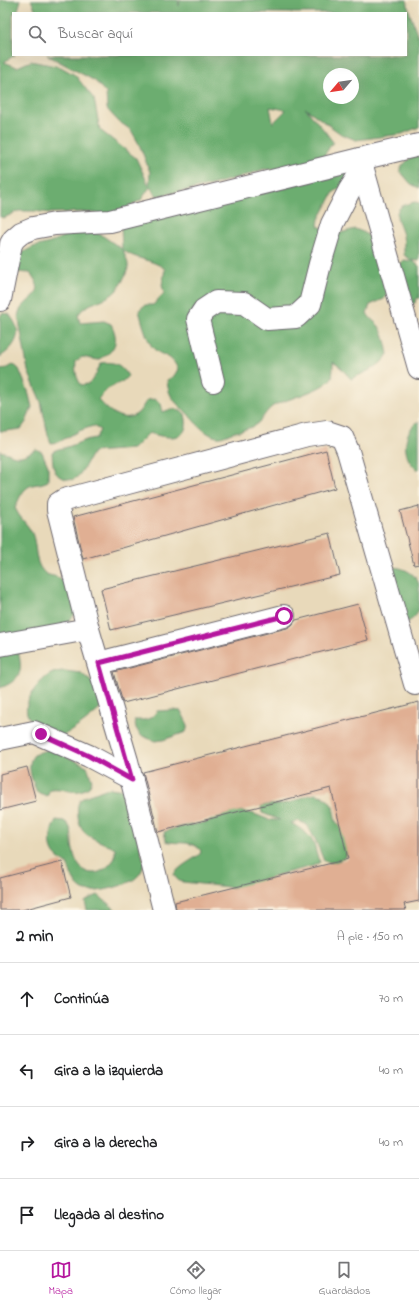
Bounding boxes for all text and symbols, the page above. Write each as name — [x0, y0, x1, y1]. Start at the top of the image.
search box — [12, 12, 407, 56]
icon: search — [26, 23, 48, 45]
text: Buscar aquí — [58, 23, 133, 45]
north arrow — [323, 68, 359, 104]
route start — [275, 607, 293, 625]
route end — [32, 725, 50, 743]
text: 2 min — [16, 924, 53, 949]
text: A pie · 150 m — [337, 927, 403, 946]
icon: ahead — [16, 988, 38, 1010]
text: Continúa — [54, 988, 109, 1010]
text: 70 m — [379, 989, 403, 1008]
icon: left — [16, 1060, 38, 1082]
text: Gira a la izquierda — [54, 1060, 163, 1082]
text: 40 m — [379, 1061, 403, 1080]
icon: right — [16, 1132, 38, 1154]
text: Gira a la derecha — [54, 1132, 157, 1154]
text: 40 m — [379, 1133, 403, 1152]
icon: arrive — [16, 1204, 38, 1226]
text: Llegada al destino — [54, 1204, 164, 1226]
tab: Mapa — [48, 1259, 73, 1299]
tab: Cómo llegar — [170, 1259, 222, 1299]
tab: Guardados — [318, 1259, 371, 1299]

